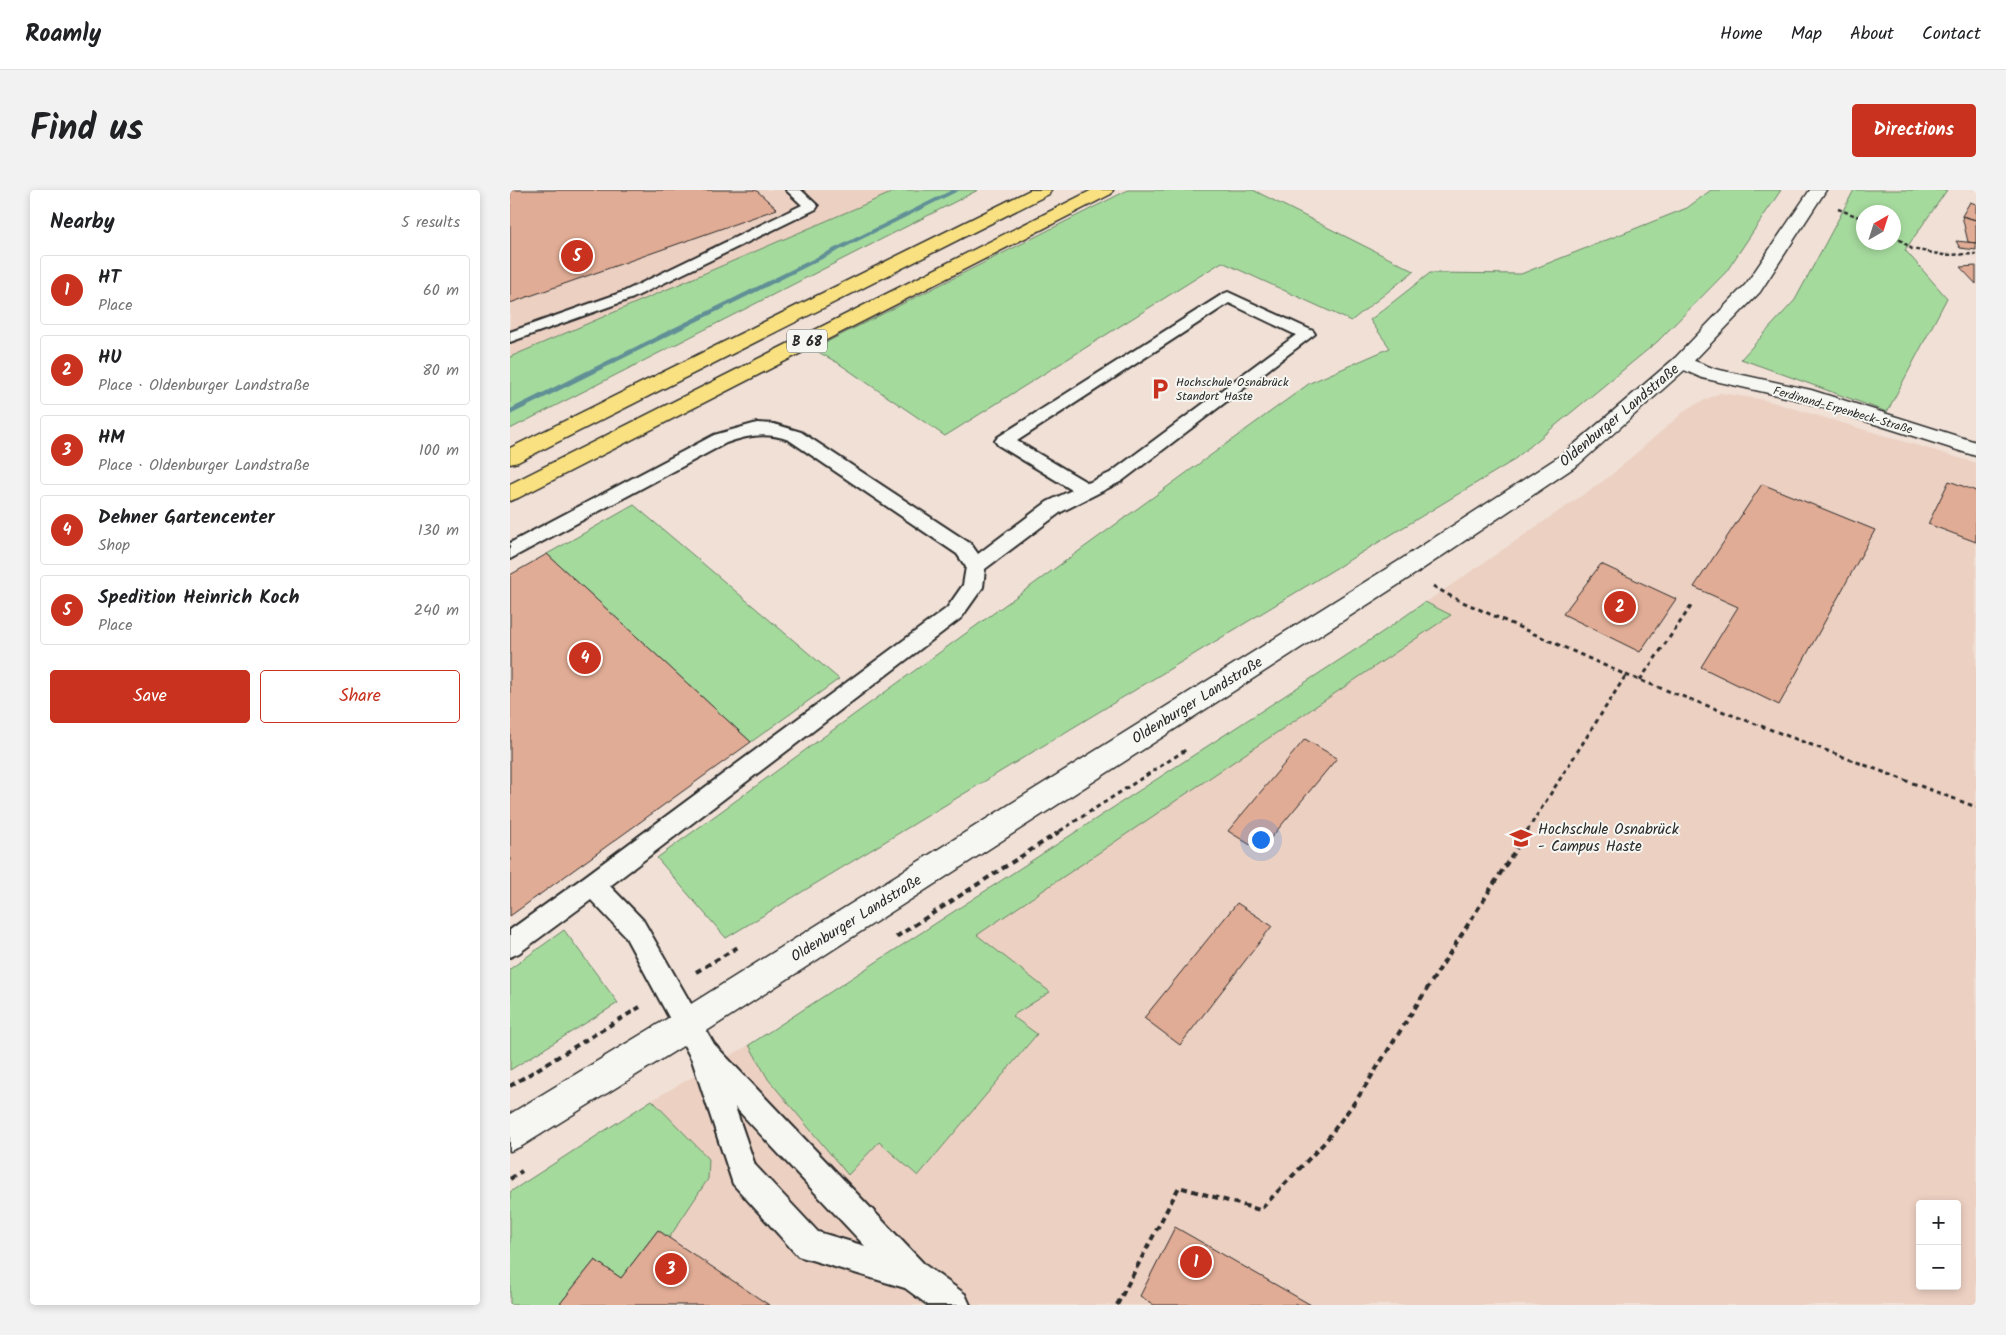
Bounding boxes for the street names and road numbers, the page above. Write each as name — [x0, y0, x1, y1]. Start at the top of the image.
road number: B 68 — [787, 330, 827, 352]
street label: Oldenburger Landstraße — [1554, 358, 1685, 473]
street label: Ferdinand-Erpenbeck-Straße — [1771, 381, 1915, 440]
street label: Oldenburger Landstraße — [1127, 651, 1268, 751]
street label: Oldenburger Landstraße — [786, 869, 927, 969]

